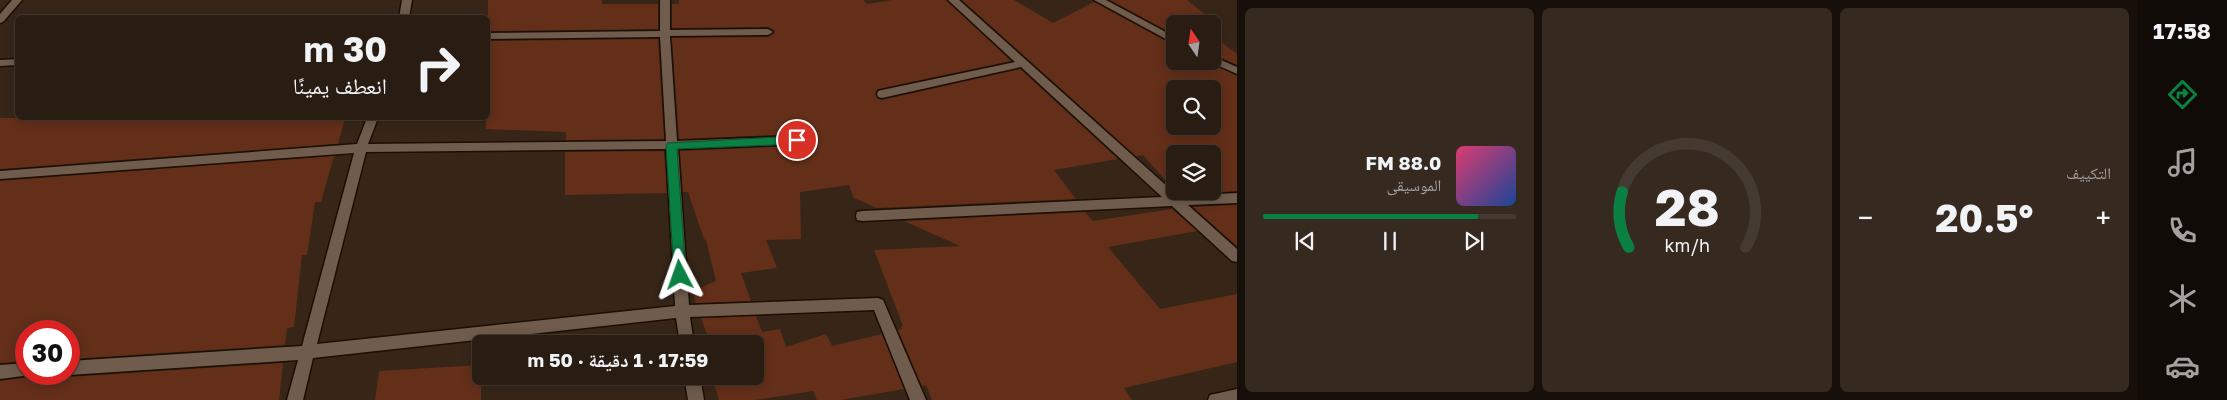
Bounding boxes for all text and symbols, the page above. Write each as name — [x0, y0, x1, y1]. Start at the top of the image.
north arrow — [1166, 15, 1221, 70]
map controls — [1166, 15, 1221, 200]
text: 17:58 — [2153, 17, 2211, 44]
text: 30 m — [303, 28, 387, 70]
icon: right — [405, 35, 470, 100]
text: انعطف يمينًا — [293, 72, 387, 99]
icon: directions — [2165, 77, 2200, 112]
button: search — [1166, 80, 1221, 135]
pin — [776, 119, 818, 161]
icon: arrive — [783, 126, 811, 154]
button: layers — [1166, 145, 1221, 200]
icon: music — [2165, 145, 2200, 180]
text: 88.0 FM — [1366, 151, 1441, 174]
text: التكييف — [2066, 163, 2111, 183]
text: الموسيقى — [1387, 175, 1441, 195]
text: 28 — [1655, 175, 1720, 237]
text: 20.5° — [1935, 195, 2033, 240]
text: − — [1858, 201, 1873, 234]
text: + — [2096, 201, 2111, 234]
icon: phone — [2165, 213, 2200, 248]
icon: previous — [1291, 227, 1319, 255]
icon: pause — [1376, 227, 1404, 255]
icon: next — [1460, 227, 1488, 255]
text: km/h — [1664, 234, 1710, 256]
position arrow — [653, 248, 705, 300]
icon: climate — [2165, 281, 2200, 316]
speed limit sign: 30 — [15, 320, 80, 385]
text: 17:59 · 1 دقيقة · 50 m — [528, 348, 708, 371]
icon: car — [2165, 349, 2200, 384]

